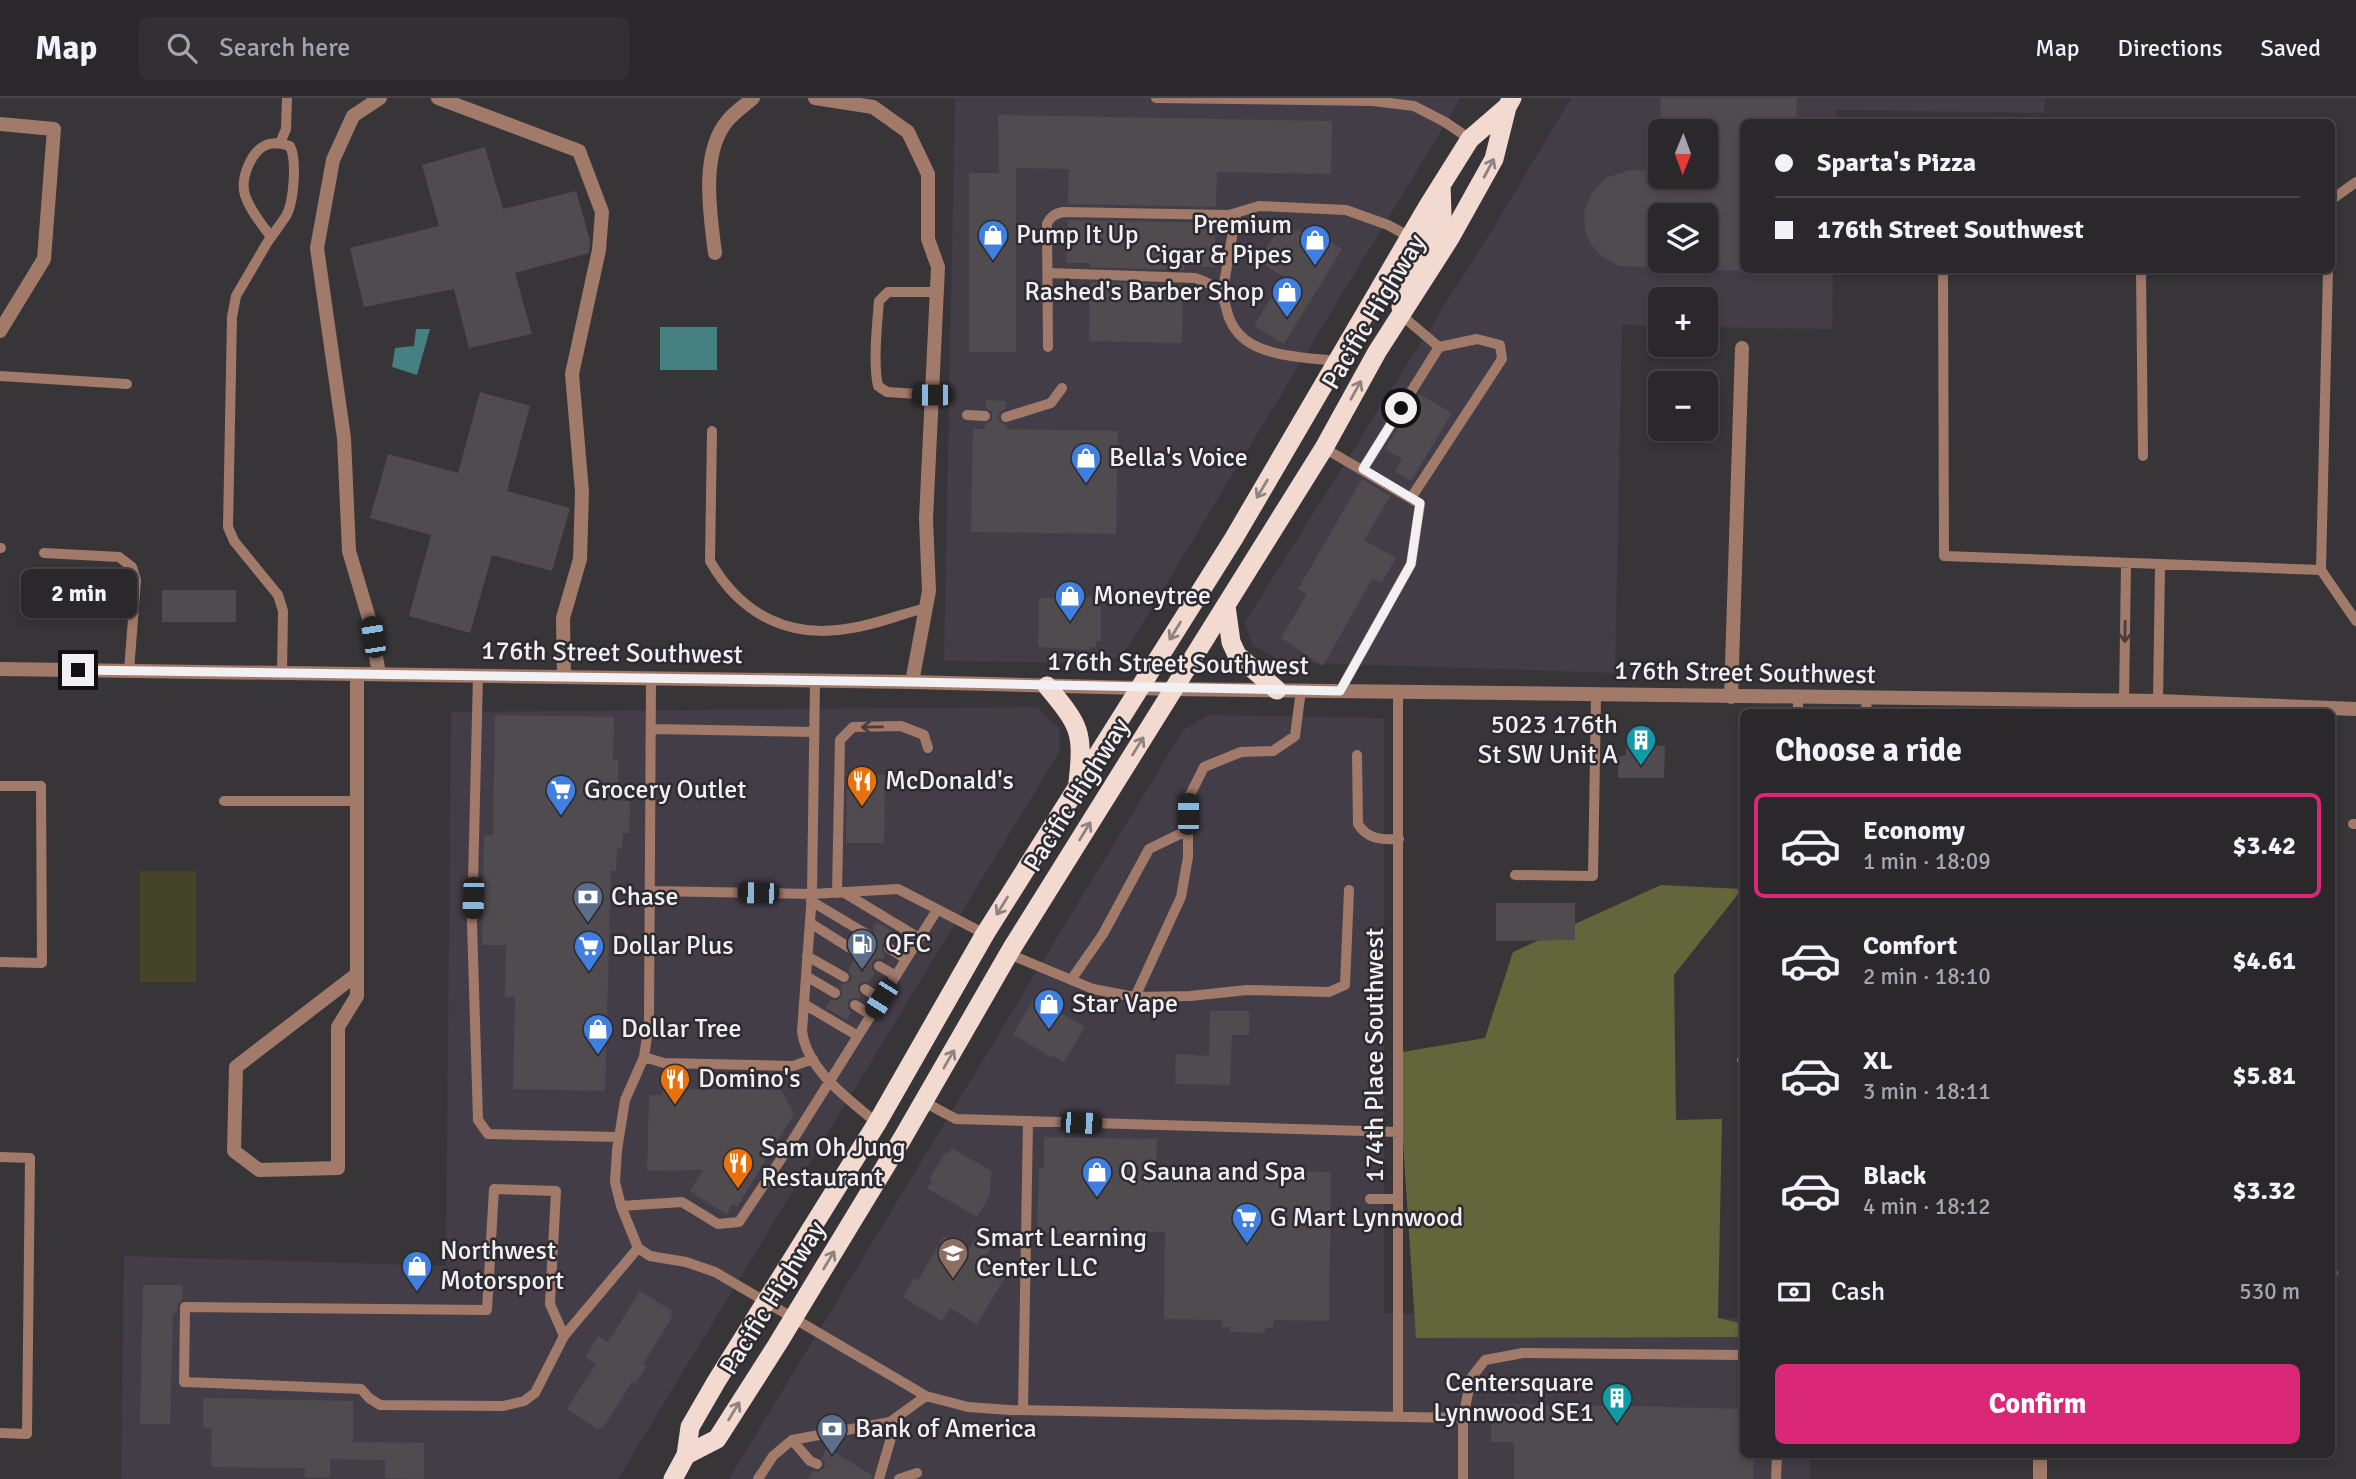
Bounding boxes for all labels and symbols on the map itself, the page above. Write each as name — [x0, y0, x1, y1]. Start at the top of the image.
north arrow — [1648, 119, 1718, 189]
one-way arrow — [1483, 158, 1496, 179]
place label: Premium Cigar & Pipes — [1145, 209, 1292, 271]
shop icon: Pump It Up — [976, 218, 1010, 262]
place label: Pump It Up — [1016, 219, 1138, 251]
shop icon: Premium Cigar & Pipes — [1298, 223, 1332, 267]
street label: Pacific Highway — [1315, 229, 1433, 395]
shop icon: Rashed's Barber Shop — [1270, 275, 1304, 319]
place label: Rashed's Barber Shop — [1024, 276, 1264, 308]
one-way arrow — [1349, 380, 1363, 400]
car — [912, 385, 954, 406]
route start — [1385, 392, 1417, 424]
shop icon: Bella's Voice — [1069, 441, 1103, 485]
place label: Bella's Voice — [1109, 442, 1248, 474]
one-way arrow — [1255, 479, 1269, 499]
callout: 2 min — [20, 568, 136, 618]
shop icon: Moneytree — [1053, 579, 1087, 623]
place label: Moneytree — [1093, 580, 1211, 612]
car — [360, 615, 387, 659]
one-way arrow — [1167, 621, 1182, 640]
one-way arrow — [2118, 621, 2132, 644]
street label: 176th Street Southwest — [481, 635, 743, 671]
street label: 176th Street Southwest — [1047, 646, 1309, 682]
route end — [62, 654, 94, 686]
street label: 176th Street Southwest — [1614, 655, 1876, 691]
place label: 5023 176th St SW Unit A — [1478, 709, 1618, 771]
street label: Pacific Highway — [1017, 712, 1137, 878]
one-way arrow — [860, 720, 883, 733]
building icon: 5023 176th St SW Unit A — [1624, 723, 1658, 767]
one-way arrow — [1132, 737, 1146, 757]
restaurant icon: McDonald's — [845, 764, 879, 808]
place label: McDonald's — [885, 765, 1014, 797]
supermarket icon: Grocery Outlet — [544, 773, 578, 817]
place label: Grocery Outlet — [584, 774, 746, 806]
car — [1178, 793, 1199, 835]
one-way arrow — [1079, 822, 1093, 842]
car — [462, 877, 485, 919]
bank icon: Chase — [571, 880, 605, 924]
place label: Chase — [611, 881, 678, 913]
car — [737, 882, 780, 904]
one-way arrow — [995, 895, 1009, 915]
fuel station icon: QFC — [845, 927, 879, 971]
place label: QFC — [885, 928, 931, 960]
street label: 174th Place Southwest — [1359, 928, 1391, 1182]
supermarket icon: Dollar Plus — [572, 929, 606, 973]
place label: Dollar Plus — [612, 930, 734, 962]
car — [861, 976, 902, 1022]
shop icon: Star Vape — [1032, 987, 1066, 1031]
place label: Star Vape — [1072, 988, 1178, 1020]
shop icon: Dollar Tree — [581, 1012, 615, 1056]
place label: Dollar Tree — [621, 1013, 742, 1045]
one-way arrow — [942, 1049, 956, 1069]
restaurant icon: Domino's — [658, 1062, 692, 1106]
place label: Domino's — [698, 1063, 801, 1095]
car — [1060, 1112, 1103, 1134]
place label: Sam Oh Jung Restaurant — [761, 1132, 906, 1194]
restaurant icon: Sam Oh Jung Restaurant — [721, 1146, 755, 1190]
shop icon: Q Sauna and Spa — [1080, 1155, 1114, 1199]
place label: Q Sauna and Spa — [1120, 1156, 1306, 1188]
supermarket icon: G Mart Lynnwood — [1230, 1201, 1264, 1245]
place label: G Mart Lynnwood — [1270, 1202, 1463, 1234]
street label: Pacific Highway — [713, 1215, 833, 1381]
place label: Smart Learning Center LLC — [976, 1222, 1147, 1284]
place label: Northwest Motorsport — [440, 1235, 564, 1297]
school or university icon: Smart Learning Center LLC — [936, 1236, 970, 1280]
shop icon: Northwest Motorsport — [400, 1249, 434, 1293]
one-way arrow — [823, 1250, 837, 1270]
place label: Centersquare Lynnwood SE1 — [1433, 1367, 1594, 1429]
building icon: Centersquare Lynnwood SE1 — [1600, 1381, 1634, 1425]
one-way arrow — [727, 1401, 741, 1421]
bank icon: Bank of America — [815, 1412, 849, 1456]
place label: Bank of America — [855, 1413, 1037, 1445]

